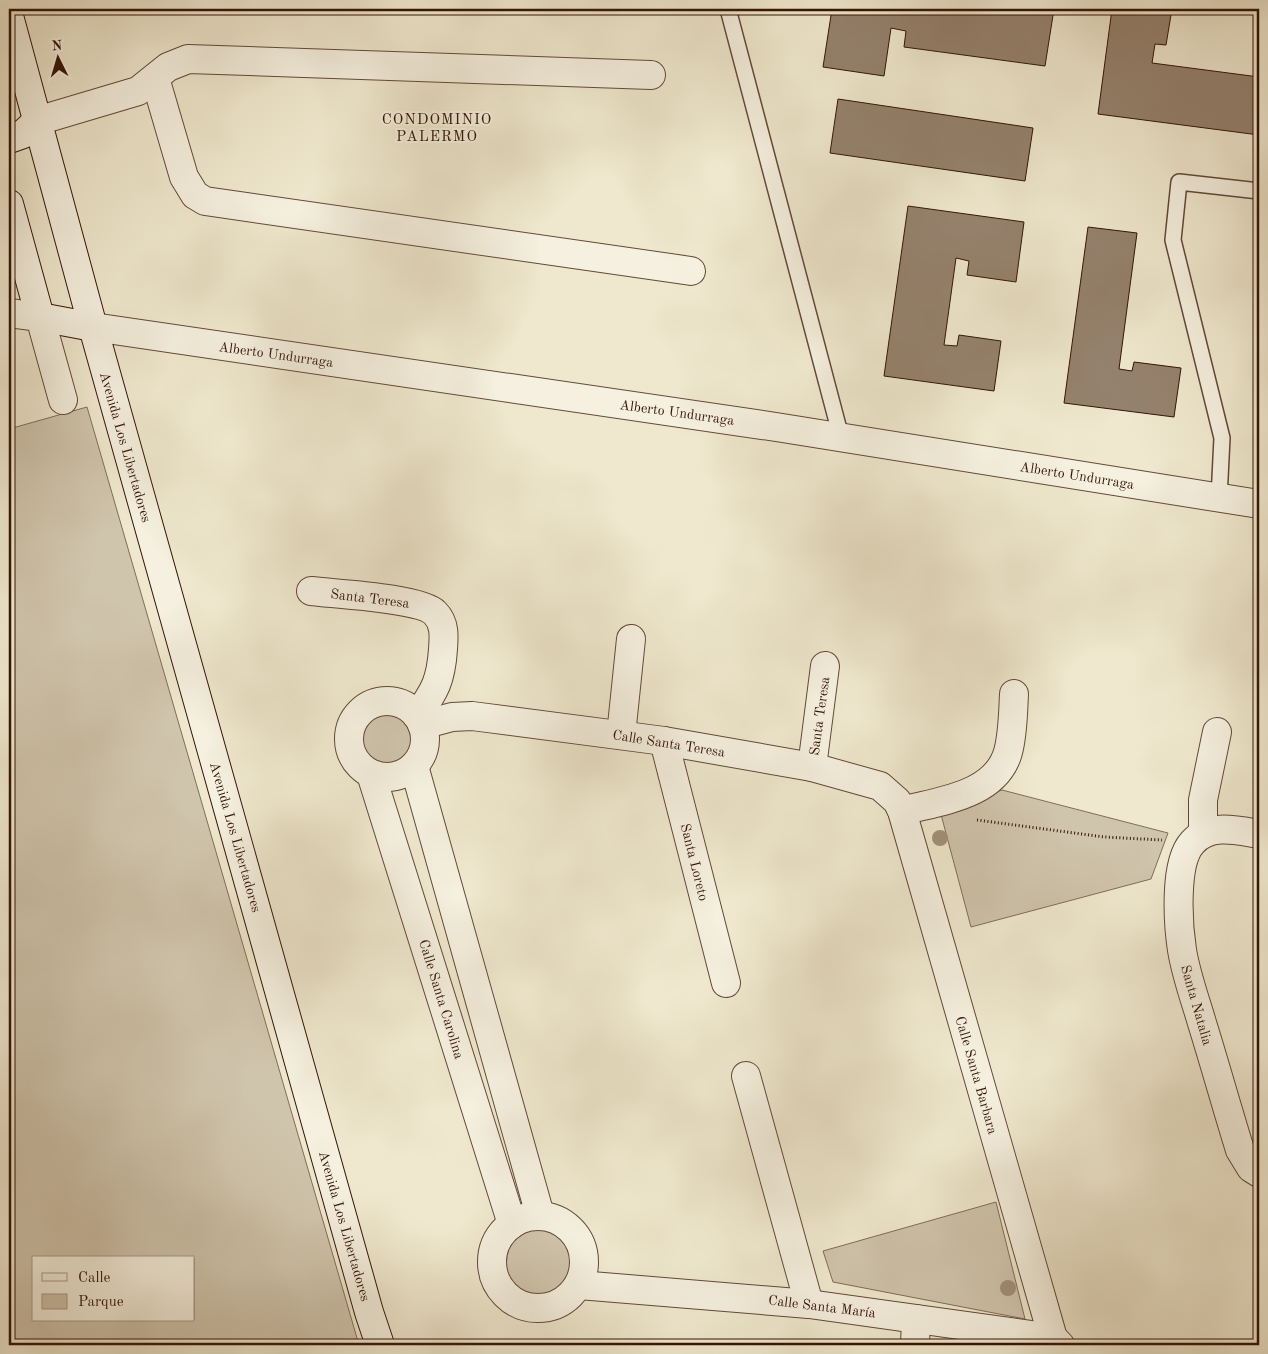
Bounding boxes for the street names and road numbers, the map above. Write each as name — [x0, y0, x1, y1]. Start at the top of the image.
street label: Alberto Undurraga — [218, 340, 334, 370]
street label: Avenida Los Libertadores — [97, 371, 153, 524]
street label: Alberto Undurraga — [619, 398, 735, 428]
street label: Alberto Undurraga — [1019, 460, 1135, 492]
street label: Santa Teresa — [330, 587, 410, 611]
street label: Santa Teresa — [808, 676, 832, 757]
street label: Calle Santa Teresa — [612, 728, 726, 760]
street label: Avenida Los Libertadores — [207, 761, 263, 914]
street label: Santa Loreto — [678, 822, 710, 902]
street label: Calle Santa Carolina — [416, 938, 466, 1061]
street label: Santa Natalia — [1178, 964, 1214, 1047]
street label: Calle Santa Barbara — [952, 1015, 1000, 1136]
street label: Avenida Los Libertadores — [316, 1150, 372, 1303]
street label: Calle Santa María — [767, 1293, 877, 1321]

